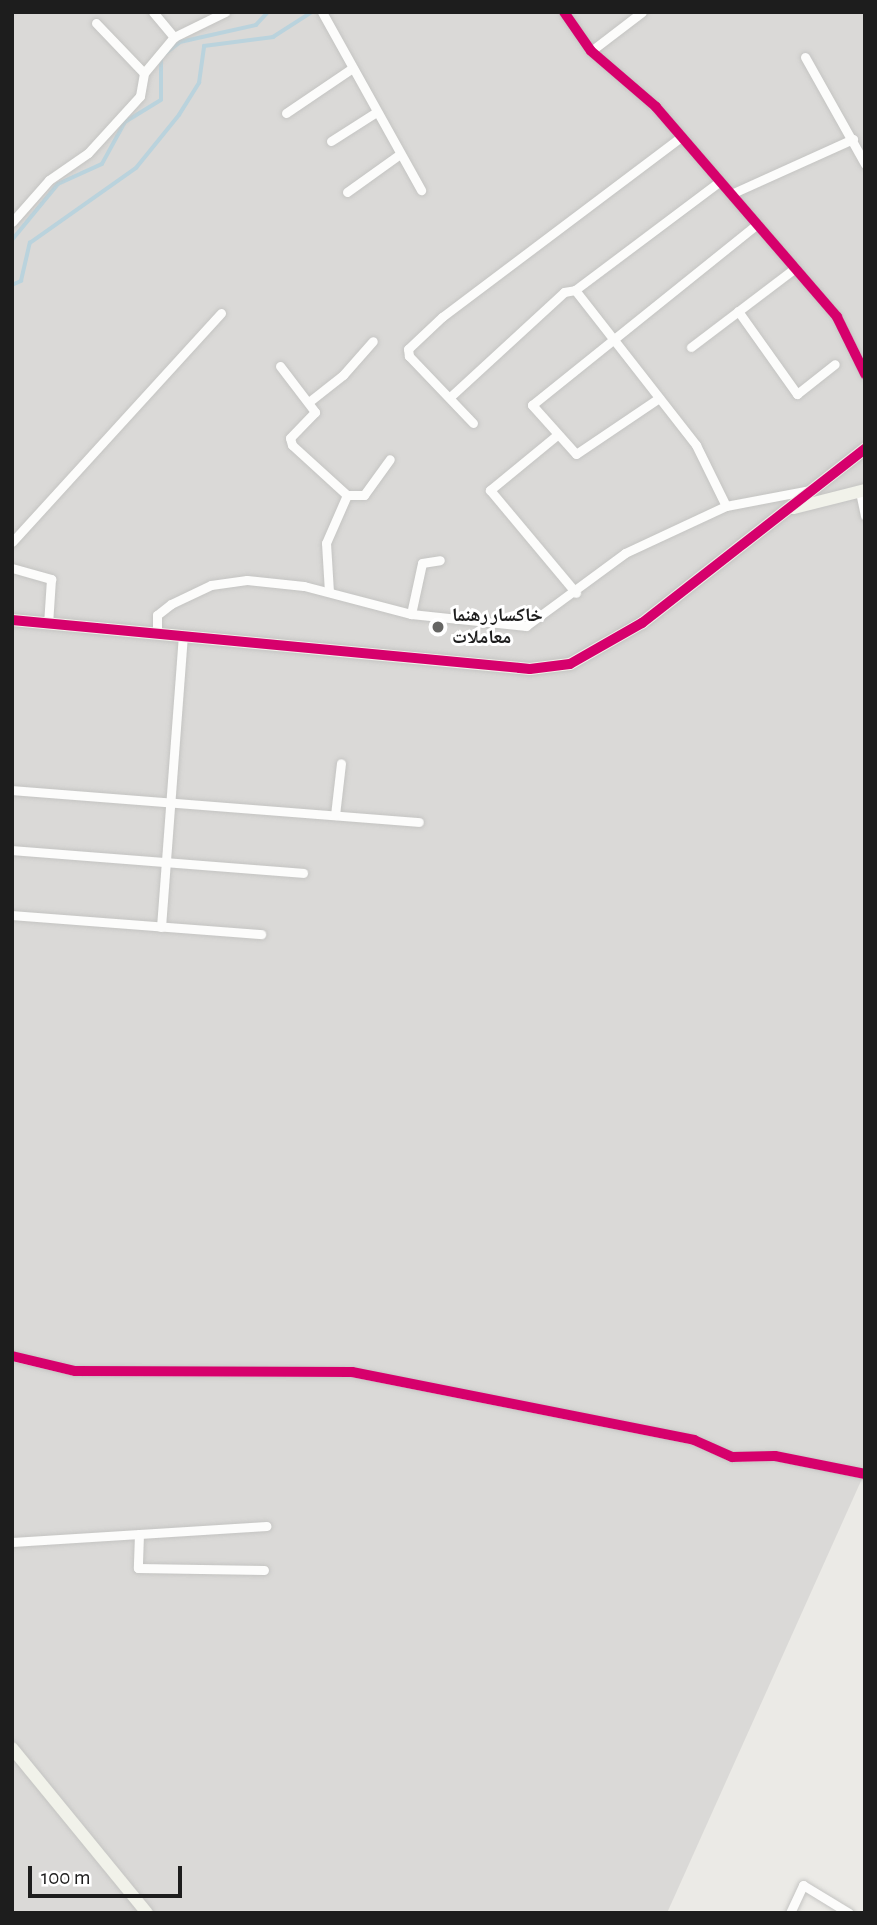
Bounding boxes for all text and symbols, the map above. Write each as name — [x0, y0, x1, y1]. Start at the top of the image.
place label: خاکسار رهنما معاملات — [452, 605, 543, 649]
marker: خاکسار رهنما معاملات — [430, 619, 446, 635]
scale bar — [32, 1852, 186, 1896]
text: 100 m — [41, 1867, 91, 1888]

